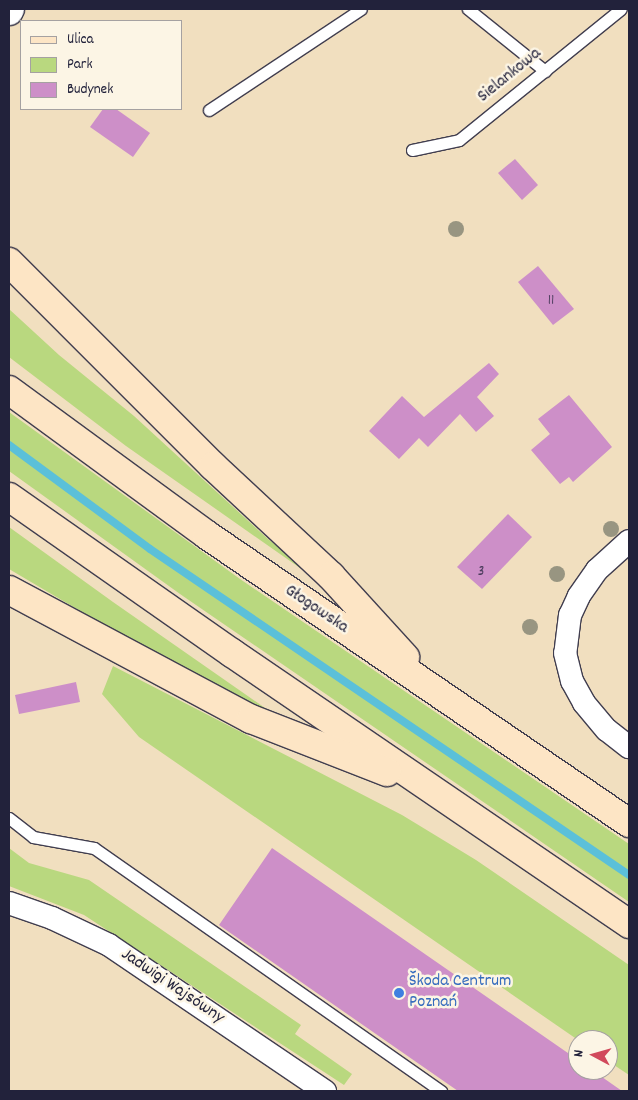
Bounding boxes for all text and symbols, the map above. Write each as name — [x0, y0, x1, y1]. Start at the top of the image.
legend — [20, 20, 182, 110]
text: Ulica — [67, 29, 94, 51]
street label: Sielankowa — [474, 44, 546, 108]
text: Park — [67, 54, 93, 76]
text: Budynek — [67, 79, 113, 101]
house number: 11 — [548, 293, 554, 311]
house number: 3 — [478, 564, 484, 582]
street label: Głogowska — [280, 581, 352, 639]
street label: Jadwigi Wajsówny — [116, 945, 228, 1029]
place label: Škoda Centrum Poznań — [409, 972, 511, 1014]
marker: Škoda Centrum Poznań — [393, 987, 405, 999]
north arrow — [568, 1030, 618, 1080]
text: N — [569, 1049, 589, 1058]

